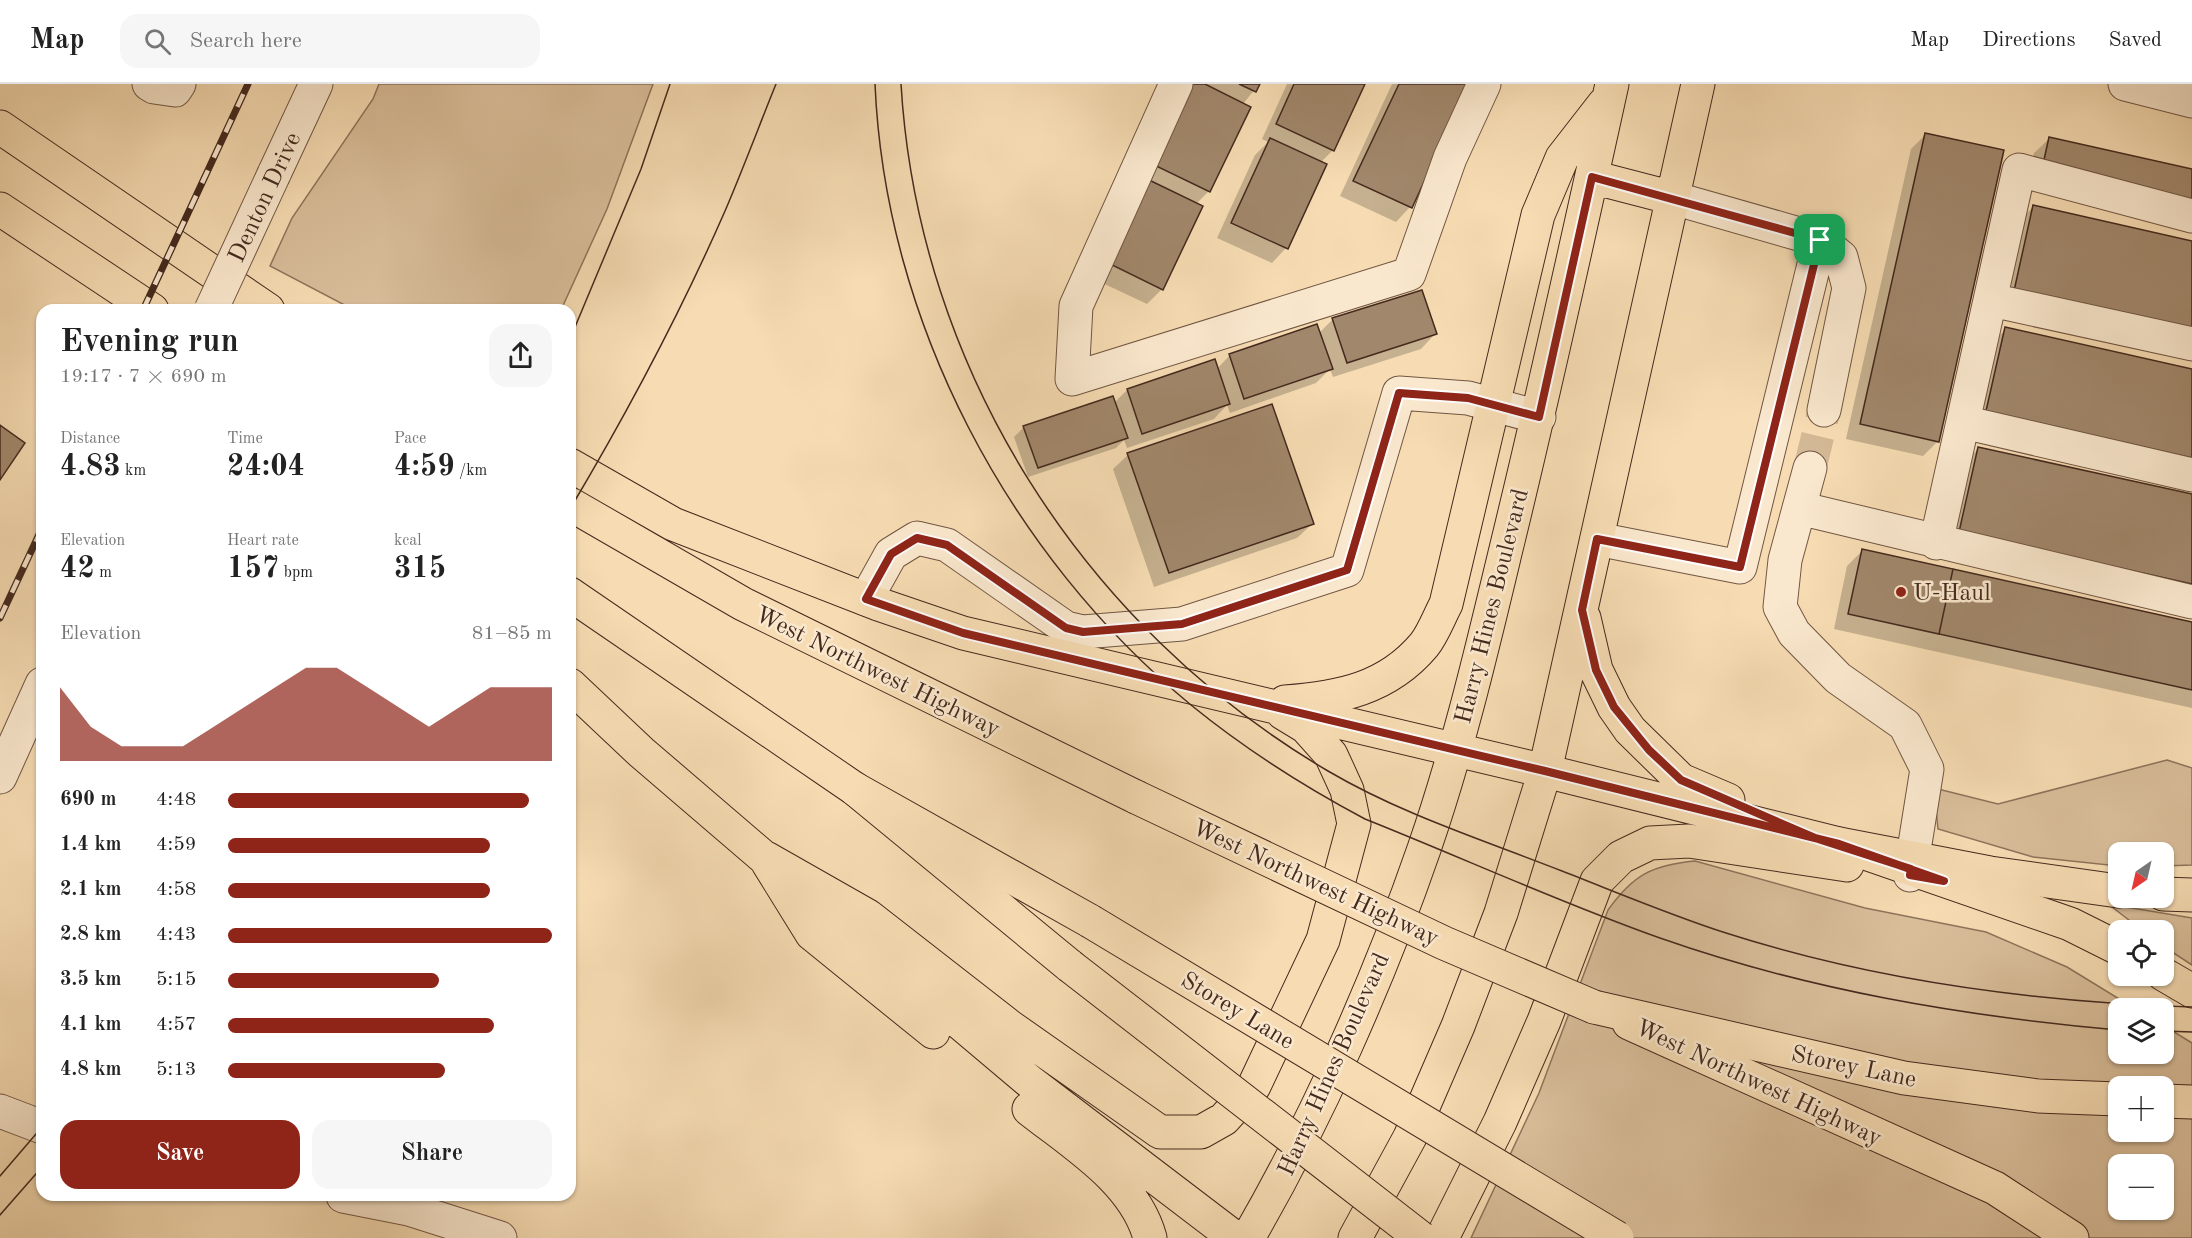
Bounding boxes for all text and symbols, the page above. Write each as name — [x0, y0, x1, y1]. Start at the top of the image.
search box — [120, 14, 540, 68]
icon: search — [141, 25, 174, 58]
text: Map — [30, 27, 84, 55]
text: Search here — [189, 30, 302, 52]
text: Map — [1910, 30, 1949, 51]
text: Directions — [1982, 30, 2076, 51]
text: Saved — [2109, 30, 2162, 51]
street label: Denton Drive — [225, 129, 306, 267]
pin — [1794, 214, 1845, 265]
icon: arrive — [1803, 223, 1836, 256]
button: share — [489, 324, 552, 387]
text: Evening run — [60, 326, 239, 359]
text: 19:17 · 7 × 690 m — [60, 367, 227, 387]
text: Distance — [60, 431, 120, 447]
text: Time — [227, 431, 263, 447]
text: Pace — [394, 431, 426, 447]
text: 4.83 — [60, 452, 121, 482]
text: 24:04 — [227, 452, 305, 482]
text: 4:59 — [394, 452, 455, 482]
text: km — [121, 463, 146, 479]
text: /km — [455, 463, 487, 479]
street label: Harry Hines Boulevard — [1452, 486, 1534, 727]
text: Elevation — [60, 533, 125, 549]
text: Heart rate — [227, 533, 299, 549]
text: kcal — [394, 533, 422, 549]
text: 42 — [60, 554, 95, 584]
text: 157 — [227, 554, 279, 584]
text: 315 — [394, 554, 446, 584]
text: m — [95, 565, 112, 581]
text: bpm — [279, 565, 313, 581]
place label: U-Haul — [1913, 582, 1991, 606]
marker: U-Haul — [1894, 585, 1908, 599]
street label: West Northwest Highway — [751, 603, 1004, 743]
text: Elevation — [60, 624, 141, 644]
text: 81–85 m — [472, 624, 552, 644]
text: 690 m — [60, 790, 116, 810]
text: 4:48 — [156, 790, 196, 810]
street label: West Northwest Highway — [1188, 816, 1442, 952]
text: 1.4 km — [60, 835, 122, 855]
text: 4:59 — [156, 835, 196, 855]
north arrow — [2108, 842, 2174, 908]
map controls — [2108, 842, 2174, 1220]
text: 2.1 km — [60, 880, 122, 900]
text: 4:58 — [156, 880, 196, 900]
button: locate — [2108, 920, 2174, 986]
text: 2.8 km — [60, 925, 122, 945]
text: 4:43 — [156, 925, 196, 945]
street label: Harry Hines Boulevard — [1275, 950, 1395, 1180]
street label: Storey Lane — [1176, 969, 1298, 1055]
text: 3.5 km — [60, 970, 122, 990]
text: 5:15 — [156, 970, 196, 990]
button: layers — [2108, 998, 2174, 1064]
text: 4.1 km — [60, 1015, 122, 1035]
text: 4:57 — [156, 1015, 196, 1035]
street label: West Northwest Highway — [1631, 1016, 1885, 1152]
street label: Storey Lane — [1789, 1043, 1918, 1093]
text: 4.8 km — [60, 1060, 122, 1080]
text: 5:13 — [156, 1060, 196, 1080]
button: + — [2108, 1076, 2174, 1142]
button: Save — [60, 1120, 300, 1189]
button: Share — [312, 1120, 552, 1189]
button: − — [2108, 1154, 2174, 1220]

